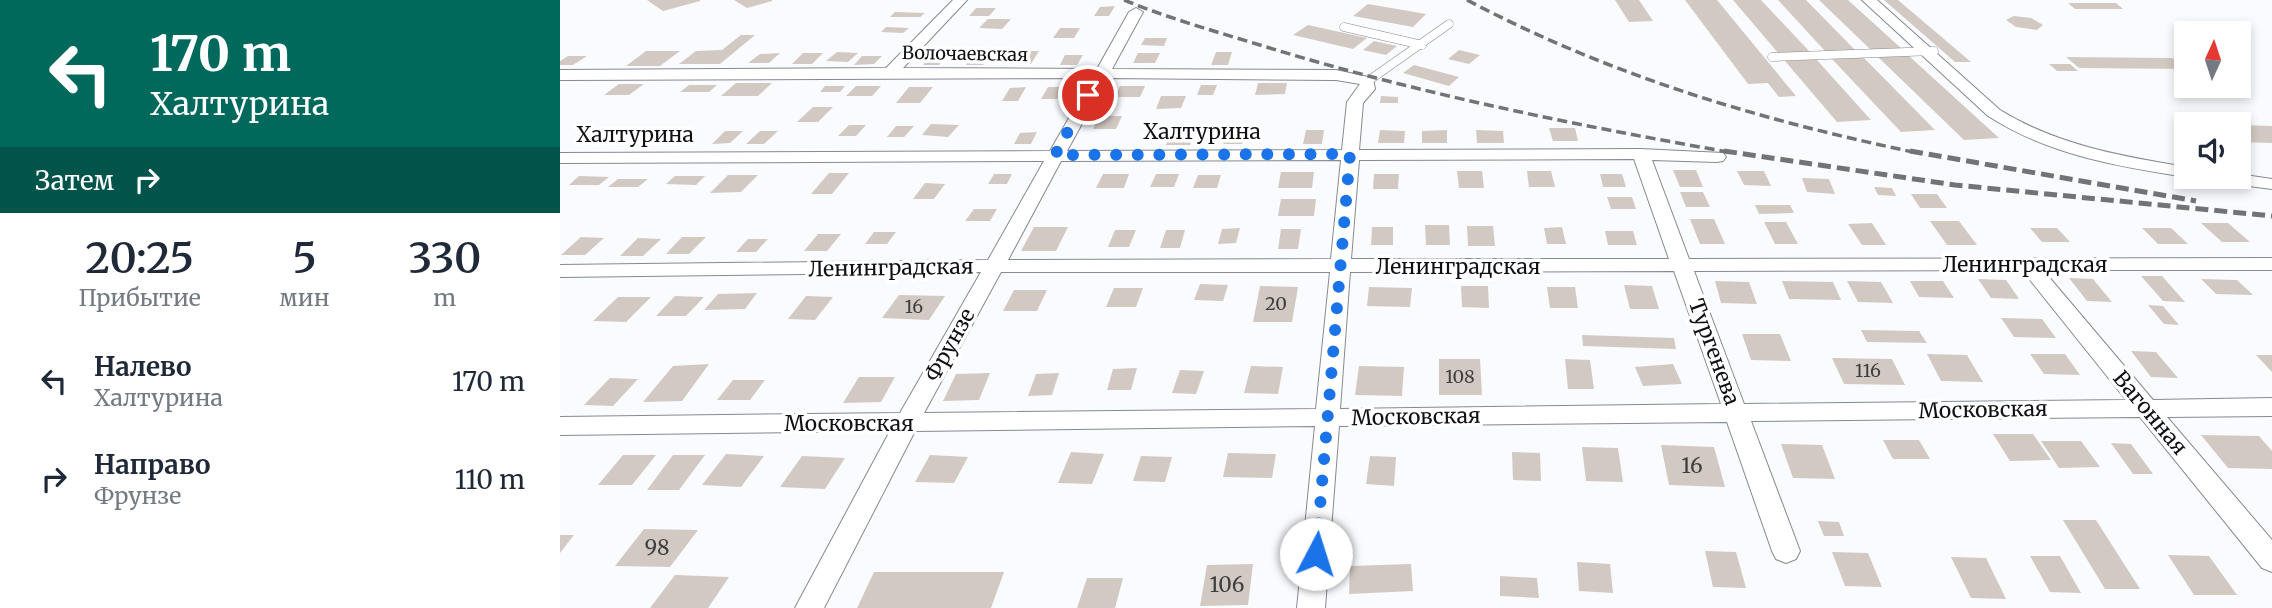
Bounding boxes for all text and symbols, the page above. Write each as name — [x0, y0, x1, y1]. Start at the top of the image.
north arrow — [2174, 21, 2250, 98]
map controls — [2174, 21, 2251, 189]
text: 170 m — [150, 23, 291, 84]
icon: left — [35, 28, 126, 119]
street label: Волочаевская — [902, 41, 1029, 66]
pin — [1058, 65, 1118, 125]
icon: arrive — [1069, 76, 1107, 114]
text: Халтурина — [150, 84, 329, 124]
button: sound — [2174, 112, 2251, 189]
street label: Халтурина — [1143, 118, 1261, 145]
street label: Халтурина — [576, 121, 694, 148]
icon: right — [128, 161, 166, 199]
text: Затем — [35, 164, 114, 197]
text: 20:25 — [85, 232, 194, 284]
text: 5 — [292, 232, 317, 284]
text: 330 — [408, 232, 481, 284]
street label: Ленинградская — [1942, 251, 2108, 278]
street label: Ленинградская — [808, 253, 974, 282]
street label: Ленинградская — [1375, 253, 1541, 280]
text: Прибытие — [79, 283, 201, 312]
text: мин — [279, 283, 330, 312]
text: m — [433, 283, 456, 312]
house number: 20 — [1265, 292, 1287, 315]
house number: 16 — [905, 295, 923, 318]
street label: Тургенева — [1683, 295, 1746, 409]
street label: Фрунзе — [918, 303, 981, 386]
text: Налево — [94, 350, 192, 383]
house number: 116 — [1855, 359, 1881, 382]
icon: left — [35, 362, 73, 400]
text: 170 m — [452, 365, 525, 398]
house number: 108 — [1445, 365, 1475, 388]
street label: Вагонная — [2107, 365, 2193, 460]
text: Халтурина — [94, 383, 223, 412]
street label: Московская — [1918, 395, 2048, 424]
street label: Московская — [1351, 402, 1481, 431]
street label: Московская — [784, 410, 914, 437]
text: Направо — [94, 448, 211, 481]
house number: 16 — [1681, 452, 1703, 479]
icon: right — [35, 460, 73, 498]
text: 110 m — [455, 463, 525, 496]
text: Фрунзе — [94, 481, 181, 510]
position arrow — [1279, 517, 1353, 591]
house number: 98 — [645, 534, 669, 561]
house number: 106 — [1210, 571, 1244, 598]

